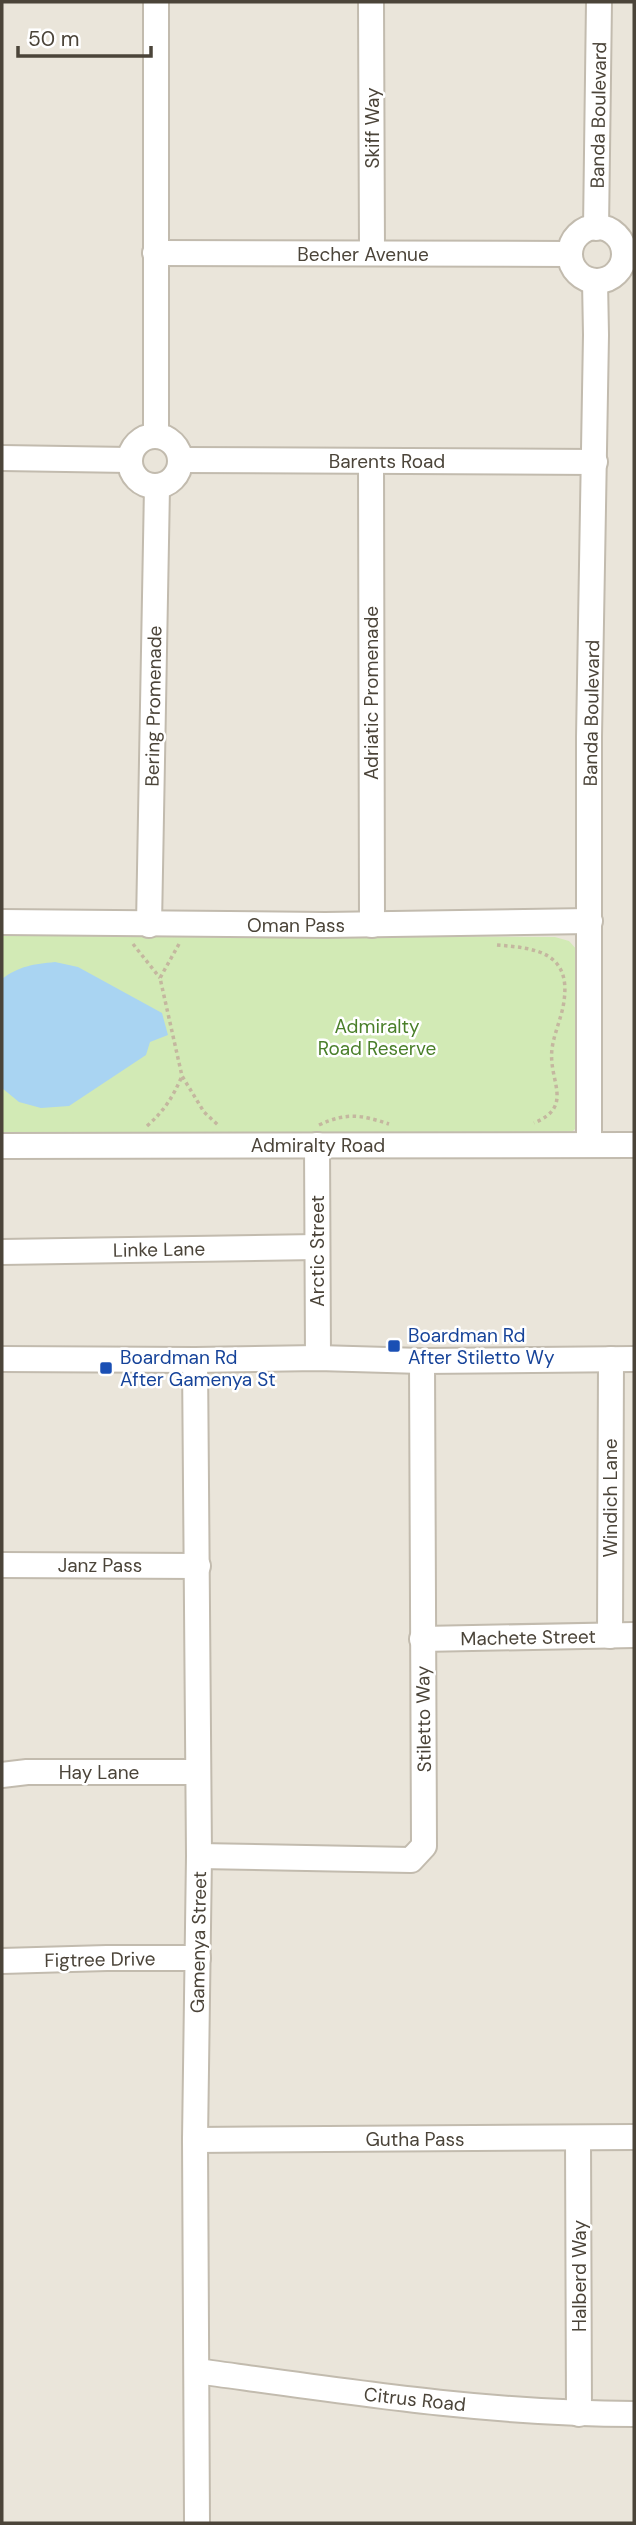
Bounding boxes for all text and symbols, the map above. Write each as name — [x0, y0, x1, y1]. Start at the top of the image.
scale bar — [18, 14, 150, 58]
text: 50 m — [28, 25, 79, 53]
street label: Banda Boulevard — [585, 41, 612, 189]
street label: Skiff Way — [360, 87, 385, 169]
street label: Becher Avenue — [297, 242, 429, 267]
street label: Barents Road — [329, 449, 445, 474]
street label: Adriatic Promenade — [359, 606, 384, 780]
street label: Bering Promenade — [140, 625, 167, 787]
street label: Banda Boulevard — [578, 639, 605, 787]
street label: Oman Pass — [247, 913, 345, 938]
park label: Admiralty Road Reserve — [318, 1014, 436, 1061]
street label: Admiralty Road — [251, 1133, 385, 1158]
street label: Arctic Street — [305, 1195, 330, 1307]
street label: Linke Lane — [113, 1236, 205, 1263]
place label: Boardman Rd After Stiletto Wy — [408, 1323, 555, 1370]
marker: Boardman Rd After Stiletto Wy — [386, 1338, 402, 1354]
place label: Boardman Rd After Gamenya St — [120, 1345, 276, 1392]
marker: Boardman Rd After Gamenya St — [98, 1360, 114, 1376]
street label: Windich Lane — [598, 1438, 623, 1558]
street label: Janz Pass — [58, 1553, 142, 1578]
street label: Machete Street — [460, 1624, 596, 1651]
street label: Stiletto Way — [410, 1665, 437, 1773]
street label: Hay Lane — [59, 1760, 139, 1785]
street label: Gamenya Street — [185, 1871, 212, 2013]
street label: Figtree Drive — [44, 1946, 156, 1973]
street label: Gutha Pass — [365, 2127, 465, 2152]
street label: Halberd Way — [567, 2220, 592, 2332]
street label: Citrus Road — [363, 2382, 467, 2417]

